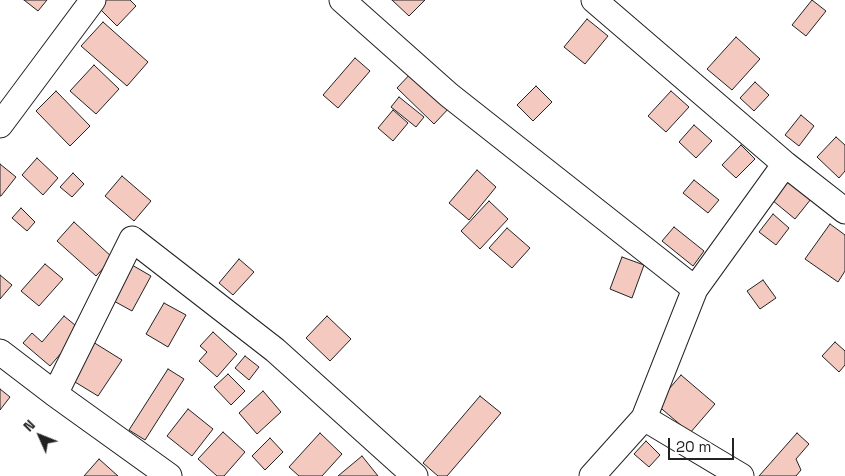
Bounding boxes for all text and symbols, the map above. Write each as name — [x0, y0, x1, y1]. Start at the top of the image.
north arrow — [15, 411, 65, 461]
text: N — [19, 416, 39, 435]
scale bar — [670, 428, 736, 460]
text: 20 m — [676, 437, 711, 456]

